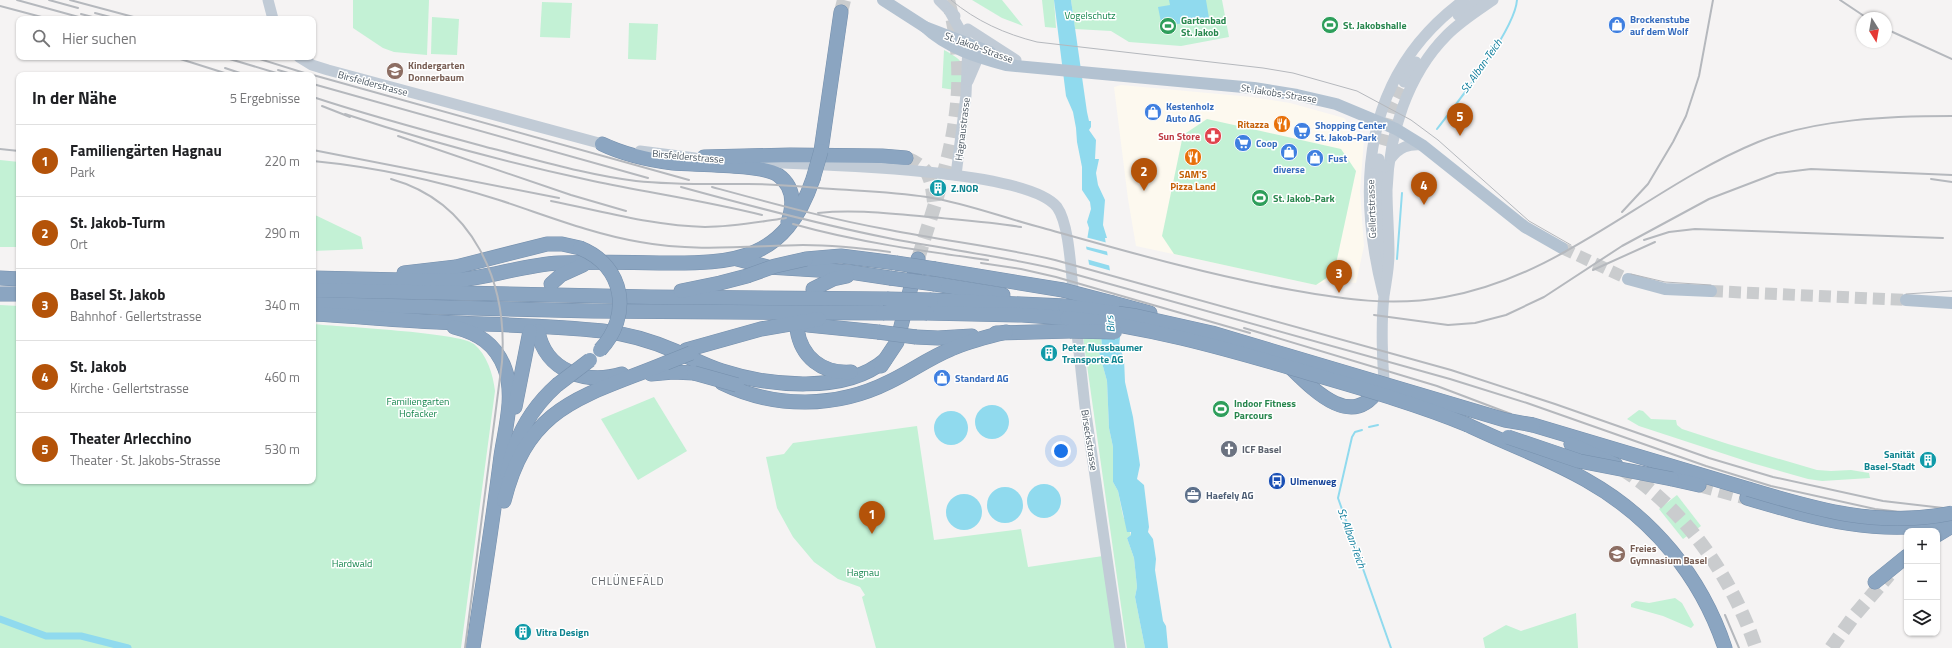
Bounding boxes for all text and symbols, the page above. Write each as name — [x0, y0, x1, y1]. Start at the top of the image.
park label: Vogelschutz — [1064, 8, 1116, 23]
place label: Brockenstube auf dem Wolf — [1630, 12, 1690, 39]
north arrow — [1856, 12, 1892, 48]
place label: Gartenbad St. Jakob — [1181, 13, 1226, 40]
sports icon: St. Jakobshalle — [1320, 15, 1340, 35]
shop icon: Brockenstube auf dem Wolf — [1607, 15, 1627, 35]
search box — [16, 16, 316, 60]
sports icon: Gartenbad St. Jakob — [1158, 16, 1178, 36]
place label: St. Jakobshalle — [1343, 18, 1407, 33]
icon: search — [30, 27, 52, 49]
text: Hier suchen — [62, 27, 137, 50]
street label: St. Jakob-Strasse — [942, 28, 1015, 67]
water label: St. Alban-Teich — [1456, 35, 1506, 96]
place label: Kindergarten Donnerbaum — [408, 58, 465, 85]
school or university icon: Kindergarten Donnerbaum — [385, 61, 405, 81]
street label: Birsfelderstrasse — [336, 67, 410, 100]
street label: St. Jakobs-Strasse — [1240, 80, 1318, 107]
text: In der Nähe — [32, 85, 117, 111]
text: 5 Ergebnisse — [230, 88, 300, 108]
street label: Hagnaustrasse — [951, 97, 974, 162]
place label: Kestenholz Auto AG — [1166, 99, 1214, 126]
shop icon: Kestenholz Auto AG — [1143, 102, 1163, 122]
pin: 5 — [1447, 103, 1473, 136]
restaurant icon: Ritazza — [1272, 114, 1292, 134]
place label: Ritazza — [1237, 117, 1269, 132]
place label: Shopping Center St. Jakob-Park — [1315, 118, 1387, 145]
supermarket icon: Shopping Center St. Jakob-Park — [1292, 121, 1312, 141]
pharmacy icon: Sun Store — [1203, 126, 1223, 146]
place label: Sun Store — [1158, 129, 1200, 144]
supermarket icon: Coop — [1233, 133, 1253, 153]
place label: Coop — [1256, 136, 1278, 151]
text: Familiengärten Hagnau — [70, 139, 222, 162]
shop icon: diverse — [1279, 142, 1299, 162]
street label: Birsfelderstrasse — [652, 146, 724, 167]
restaurant icon: SAM'S Pizza Land — [1183, 147, 1203, 167]
shop icon: Fust — [1305, 148, 1325, 168]
text: 1 — [41, 151, 49, 171]
text: 220 m — [264, 151, 300, 171]
place label: Fust — [1328, 151, 1347, 166]
pin: 2 — [1131, 158, 1157, 191]
text: Park — [70, 162, 95, 182]
place label: diverse — [1273, 162, 1305, 177]
place label: SAM'S Pizza Land — [1170, 167, 1216, 194]
pin: 4 — [1411, 172, 1437, 205]
building icon: Z.NOR — [928, 178, 948, 198]
street label: Gellertstrasse — [1363, 179, 1380, 239]
place label: Z.NOR — [951, 181, 979, 196]
sports icon: St. Jakob-Park — [1250, 188, 1270, 208]
place label: St. Jakob-Park — [1273, 191, 1335, 206]
text: St. Jakob-Turm — [70, 211, 165, 234]
text: 2 — [41, 223, 49, 243]
text: 290 m — [264, 223, 300, 243]
text: Ort — [70, 234, 88, 254]
pin: 3 — [1326, 260, 1352, 293]
text: Basel St. Jakob — [70, 283, 166, 306]
text: 3 — [41, 295, 49, 315]
text: 340 m — [264, 295, 300, 315]
text: Bahnhof · Gellertstrasse — [70, 306, 202, 326]
water label: Birs — [1101, 314, 1119, 333]
place label: Peter Nussbaumer Transporte AG — [1062, 340, 1143, 367]
building icon: Peter Nussbaumer Transporte AG — [1039, 343, 1059, 363]
text: St. Jakob — [70, 355, 127, 378]
text: 4 — [41, 367, 49, 387]
text: 460 m — [264, 367, 300, 387]
shop icon: Standard AG — [932, 368, 952, 388]
place label: Standard AG — [955, 371, 1009, 386]
text: Kirche · Gellertstrasse — [70, 378, 189, 398]
park label: Familiengarten Hofacker — [387, 394, 449, 421]
place label: Indoor Fitness Parcours — [1234, 396, 1296, 423]
sports icon: Indoor Fitness Parcours — [1211, 399, 1231, 419]
street label: Birseckstrasse — [1077, 408, 1102, 472]
text: Theater Arlecchino — [70, 427, 192, 450]
text: 5 — [41, 439, 49, 459]
text: 530 m — [264, 439, 300, 459]
church icon: ICF Basel — [1219, 439, 1239, 459]
your location — [1051, 441, 1071, 461]
place label: ICF Basel — [1242, 442, 1282, 457]
place label: Sanität Basel-Stadt — [1864, 447, 1915, 474]
text: Theater · St. Jakobs-Strasse — [70, 450, 221, 470]
building icon: Sanität Basel-Stadt — [1918, 450, 1938, 470]
bus stop icon: Ulmenweg — [1267, 471, 1287, 491]
place label: Ulmenweg — [1290, 474, 1337, 489]
office icon: Haefely AG — [1183, 485, 1203, 505]
place label: Haefely AG — [1206, 488, 1254, 503]
pin: 1 — [859, 501, 885, 534]
water label: St. Alban-Teich — [1334, 506, 1370, 571]
map controls — [1904, 528, 1940, 636]
button: + — [1904, 528, 1940, 564]
place label: Freies Gymnasium Basel — [1630, 541, 1708, 568]
school or university icon: Freies Gymnasium Basel — [1607, 544, 1627, 564]
park label: Hardwald — [332, 556, 372, 571]
button: − — [1904, 564, 1940, 600]
park label: Hagnau — [847, 565, 879, 580]
district label: CHLÜNEFÄLD — [591, 573, 665, 589]
button: layers — [1904, 600, 1940, 636]
building icon: Vitra Design — [513, 622, 533, 642]
place label: Vitra Design — [536, 625, 589, 640]

